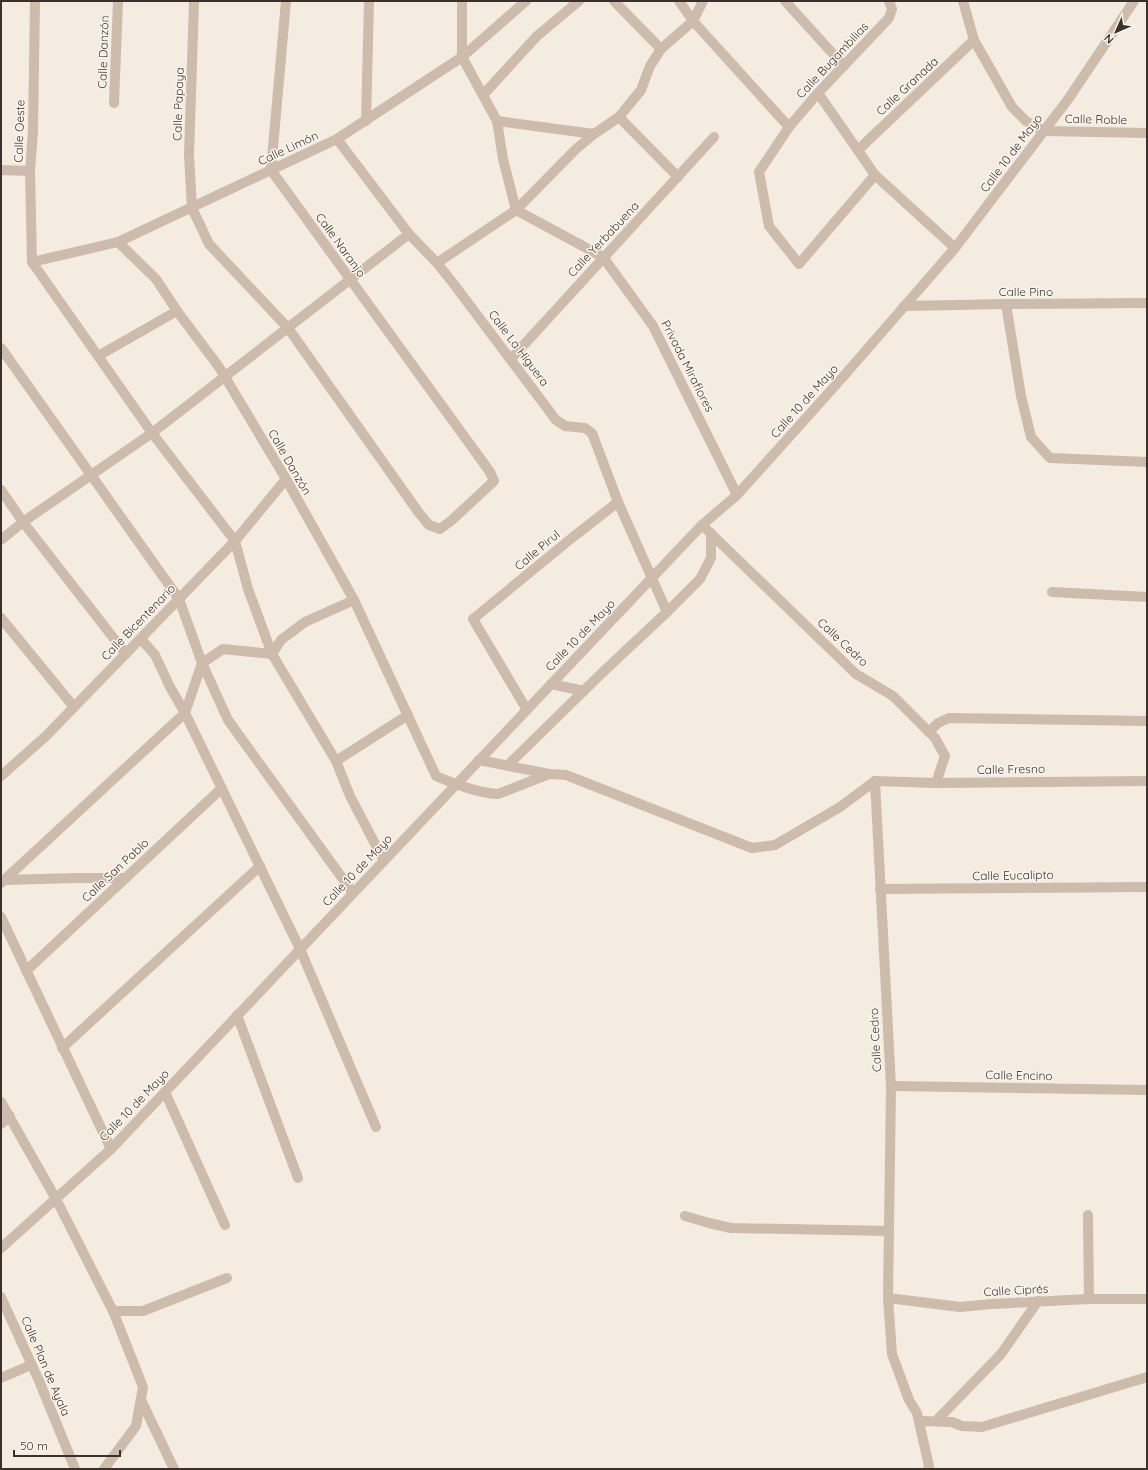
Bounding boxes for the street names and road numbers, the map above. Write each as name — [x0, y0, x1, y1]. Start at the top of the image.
street label: Calle Danzón — [94, 15, 112, 89]
street label: Calle Bugambilias — [793, 18, 871, 101]
street label: Calle Granada — [873, 53, 941, 119]
street label: Calle Papaya — [169, 67, 187, 141]
street label: Calle Oeste — [10, 99, 28, 163]
street label: Calle 10 de Mayo — [977, 111, 1045, 195]
street label: Calle Roble — [1065, 111, 1128, 127]
street label: Calle Limón — [256, 128, 320, 168]
street label: Calle Yerbabuena — [564, 198, 642, 280]
street label: Calle Naranjo — [313, 210, 369, 280]
street label: Calle Pino — [999, 284, 1053, 299]
street label: Calle La Higuera — [485, 307, 553, 389]
street label: Privada Miraflores — [658, 318, 718, 415]
street label: Calle 10 de Mayo — [767, 361, 841, 441]
street label: Calle Danzón — [265, 426, 315, 498]
street label: Calle Pirul — [511, 527, 563, 573]
street label: Calle Bicentenario — [98, 581, 178, 663]
street label: Calle 10 de Mayo — [542, 596, 618, 674]
street label: Calle Cedro — [814, 615, 872, 669]
street label: Calle Fresno — [977, 761, 1045, 777]
street label: Calle 10 de Mayo — [319, 831, 395, 909]
street label: Calle San Pablo — [78, 835, 152, 905]
street label: Calle Eucalipto — [972, 867, 1054, 883]
street label: Calle Cedro — [866, 1008, 884, 1072]
street label: Calle 10 de Mayo — [96, 1066, 172, 1144]
street label: Calle Encino — [985, 1067, 1053, 1083]
street label: Calle Ciprés — [983, 1281, 1049, 1299]
street label: Calle Plan de Ayala — [18, 1314, 74, 1418]

